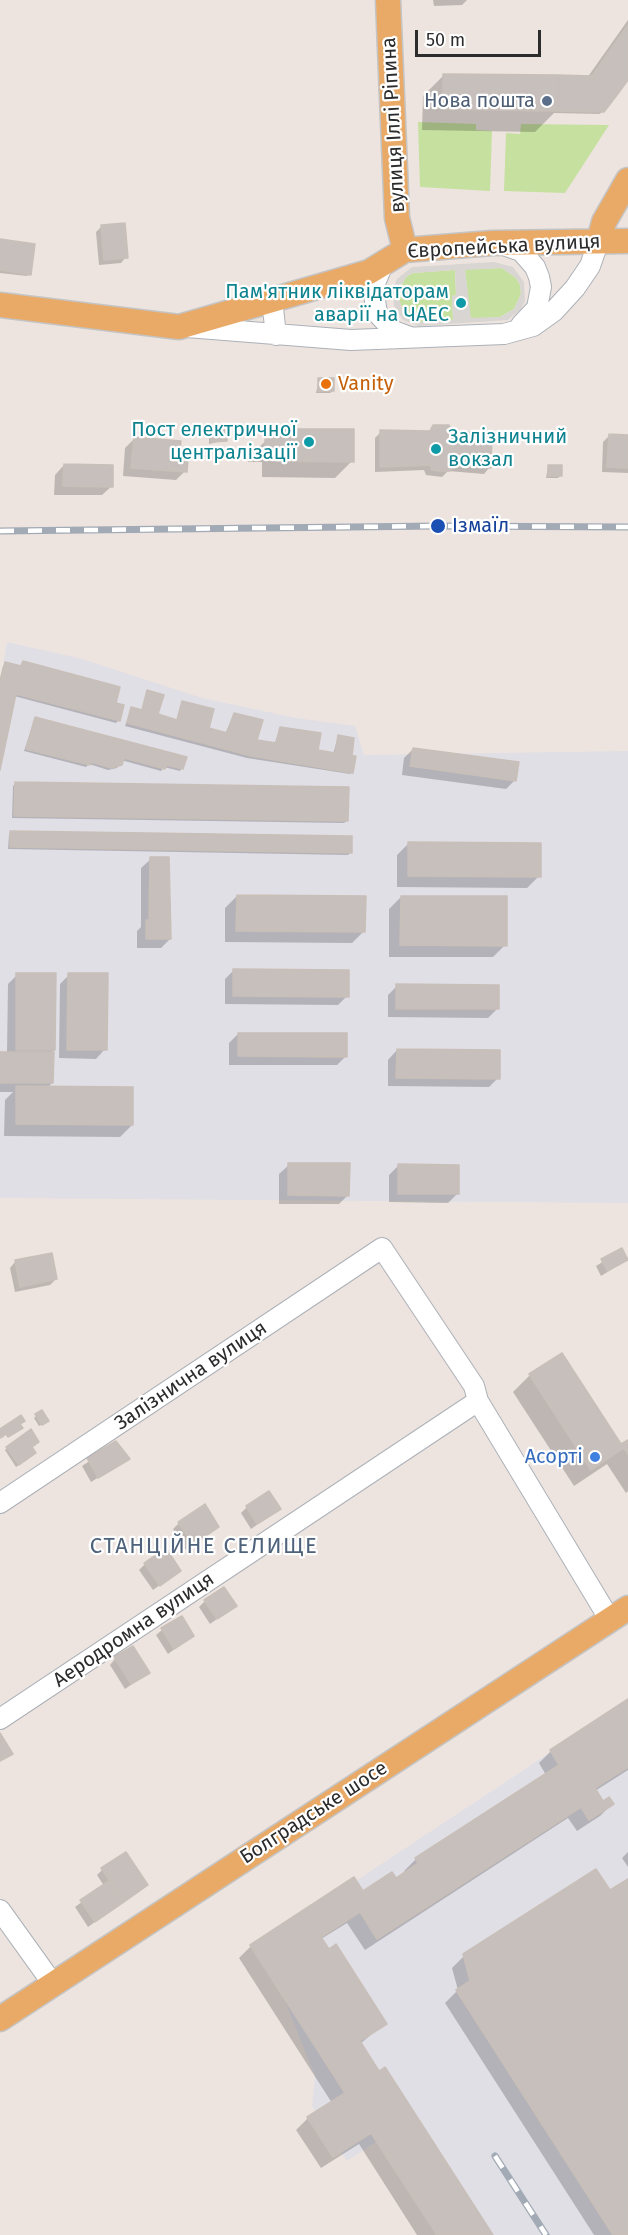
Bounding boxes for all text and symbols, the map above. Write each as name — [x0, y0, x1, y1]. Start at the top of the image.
scale bar — [418, 18, 544, 56]
text: 50 m — [426, 29, 465, 51]
street label: вулиця Іллі Ріпина — [377, 37, 411, 213]
place label: Нова пошта — [424, 89, 535, 113]
marker: Нова пошта — [540, 94, 554, 108]
street label: Європейська вулиця — [407, 230, 601, 264]
place label: Пам'ятник ліквідаторам аварії на ЧАЕС — [225, 280, 449, 327]
marker: Пам'ятник ліквідаторам аварії на ЧАЕС — [454, 296, 468, 310]
place label: Vanity — [338, 372, 394, 396]
marker: Vanity — [319, 377, 333, 391]
place label: Пост електричної централізації — [131, 418, 297, 465]
place label: Залізничний вокзал — [448, 425, 567, 472]
marker: Пост електричної централізації — [302, 435, 316, 449]
marker: Залізничний вокзал — [429, 442, 443, 456]
place label: Ізмаїл — [452, 514, 509, 538]
marker: Ізмаїл — [429, 517, 447, 535]
street label: Залізнична вулиця — [110, 1316, 272, 1436]
place label: Асорті — [525, 1445, 583, 1469]
marker: Асорті — [588, 1450, 602, 1464]
district label: СТАНЦІЙНЕ СЕЛИЩЕ — [90, 1534, 318, 1560]
street label: Аеродромна вулиця — [49, 1567, 219, 1693]
street label: Болградське шосе — [236, 1756, 392, 1870]

